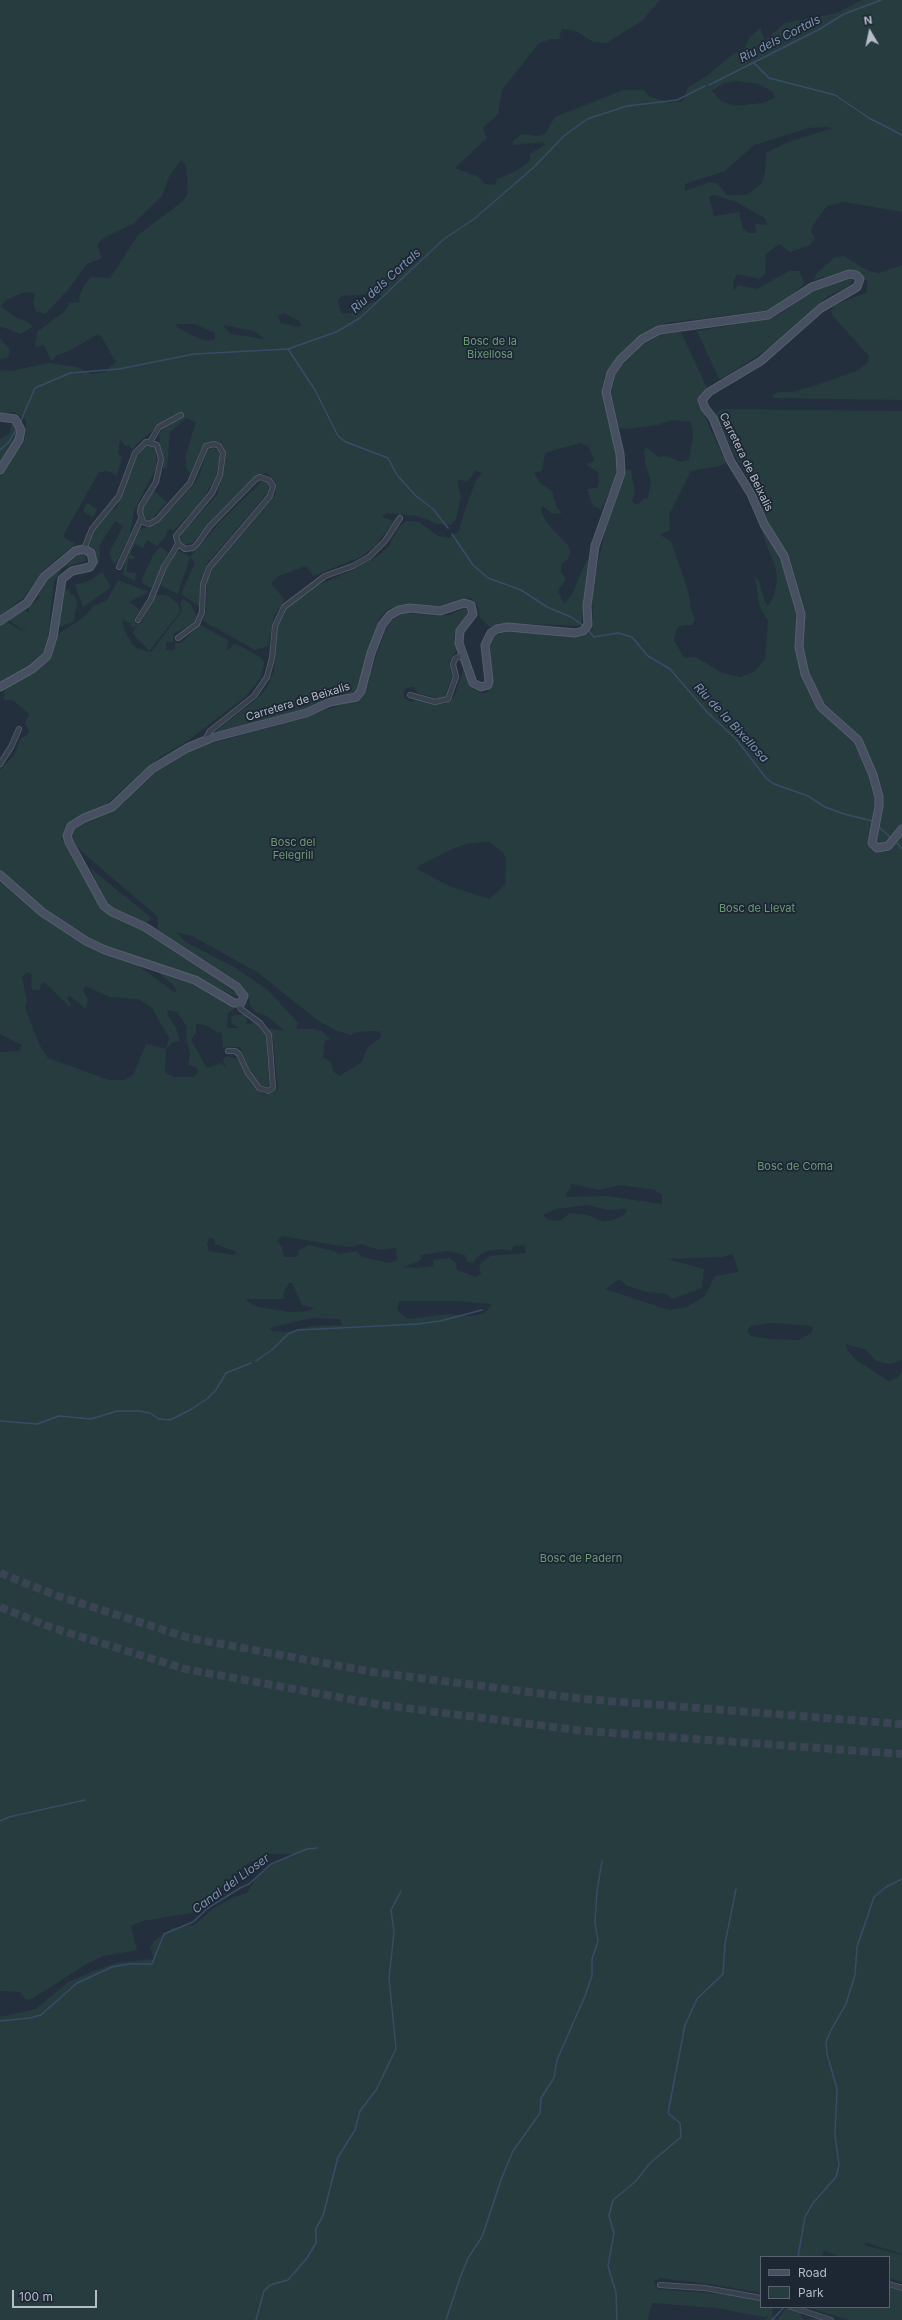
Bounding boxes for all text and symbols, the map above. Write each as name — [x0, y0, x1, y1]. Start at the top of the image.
water label: Riu dels Cortals — [737, 12, 823, 66]
north arrow — [850, 12, 890, 52]
text: N — [863, 13, 873, 28]
water label: Riu dels Cortals — [348, 246, 424, 316]
park label: Bosc de la Bixellosa — [463, 335, 517, 361]
street label: Carretera de Beixalis — [716, 411, 776, 513]
street label: Carretera de Beixalis — [244, 680, 352, 724]
water label: Riu de la Bixellosa — [691, 680, 771, 766]
park label: Bosc del Felegrill — [271, 836, 315, 862]
park label: Bosc de Llevat — [719, 902, 795, 916]
park label: Bosc de Coma — [757, 1160, 833, 1174]
park label: Bosc de Padern — [540, 1552, 622, 1566]
water label: Canal del Lloser — [190, 1851, 272, 1917]
legend — [760, 2256, 890, 2308]
text: Road — [798, 2265, 827, 2280]
scale bar — [14, 2282, 99, 2308]
text: Park — [798, 2285, 824, 2300]
text: 100 m — [19, 2289, 53, 2304]

